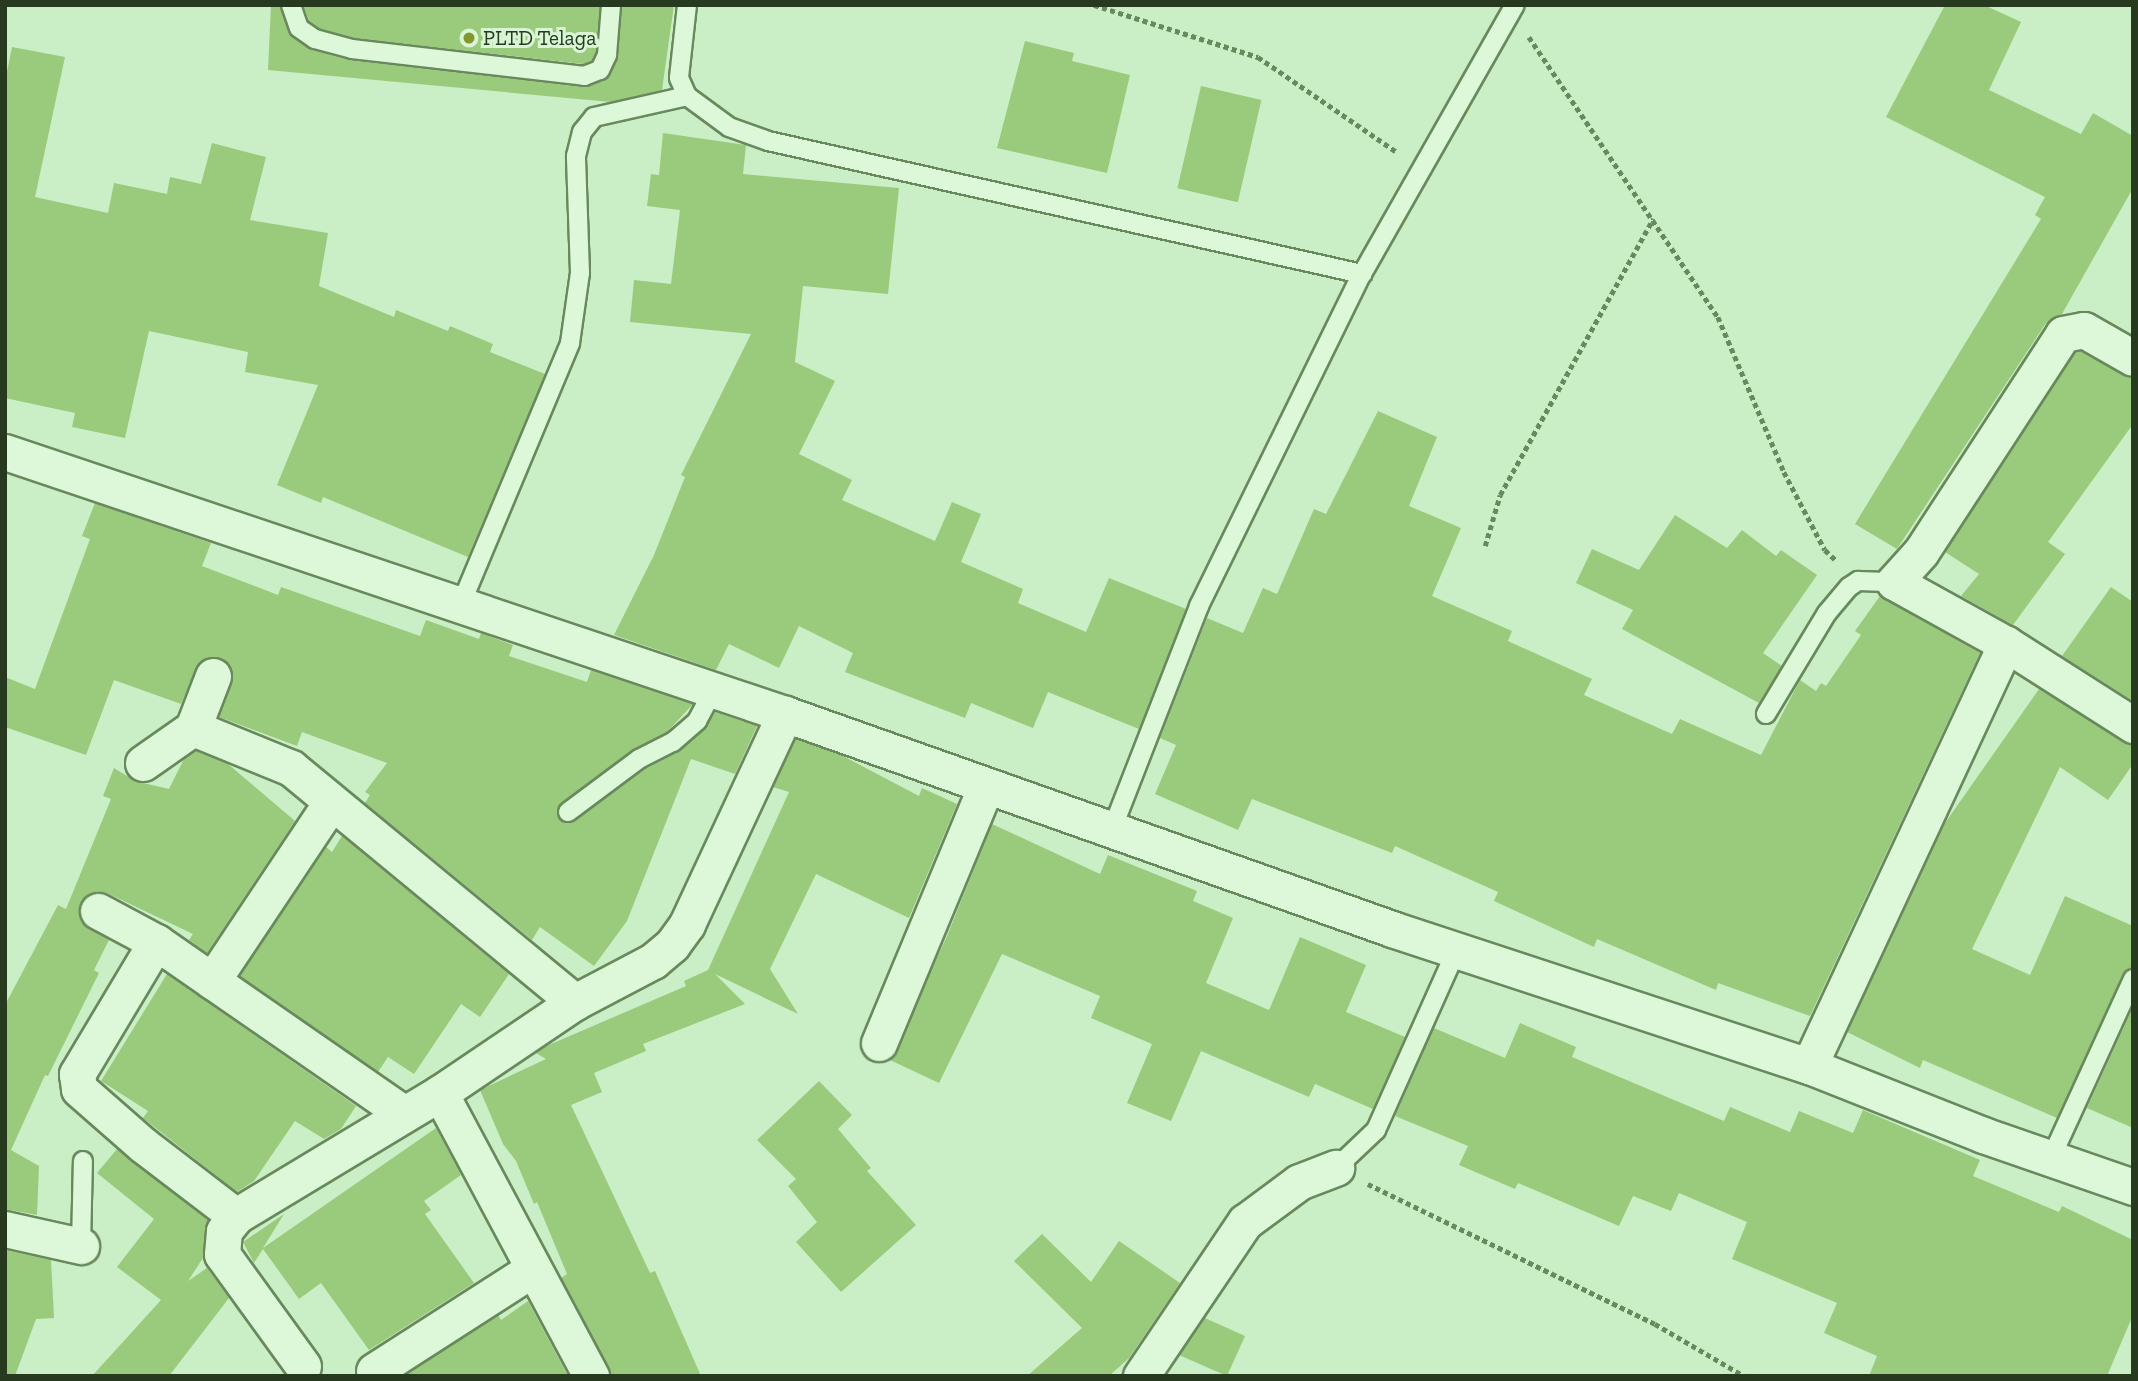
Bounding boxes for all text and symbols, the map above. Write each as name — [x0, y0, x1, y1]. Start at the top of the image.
place label: PLTD Telaga — [483, 25, 597, 51]
marker: PLTD Telaga — [461, 30, 477, 46]

